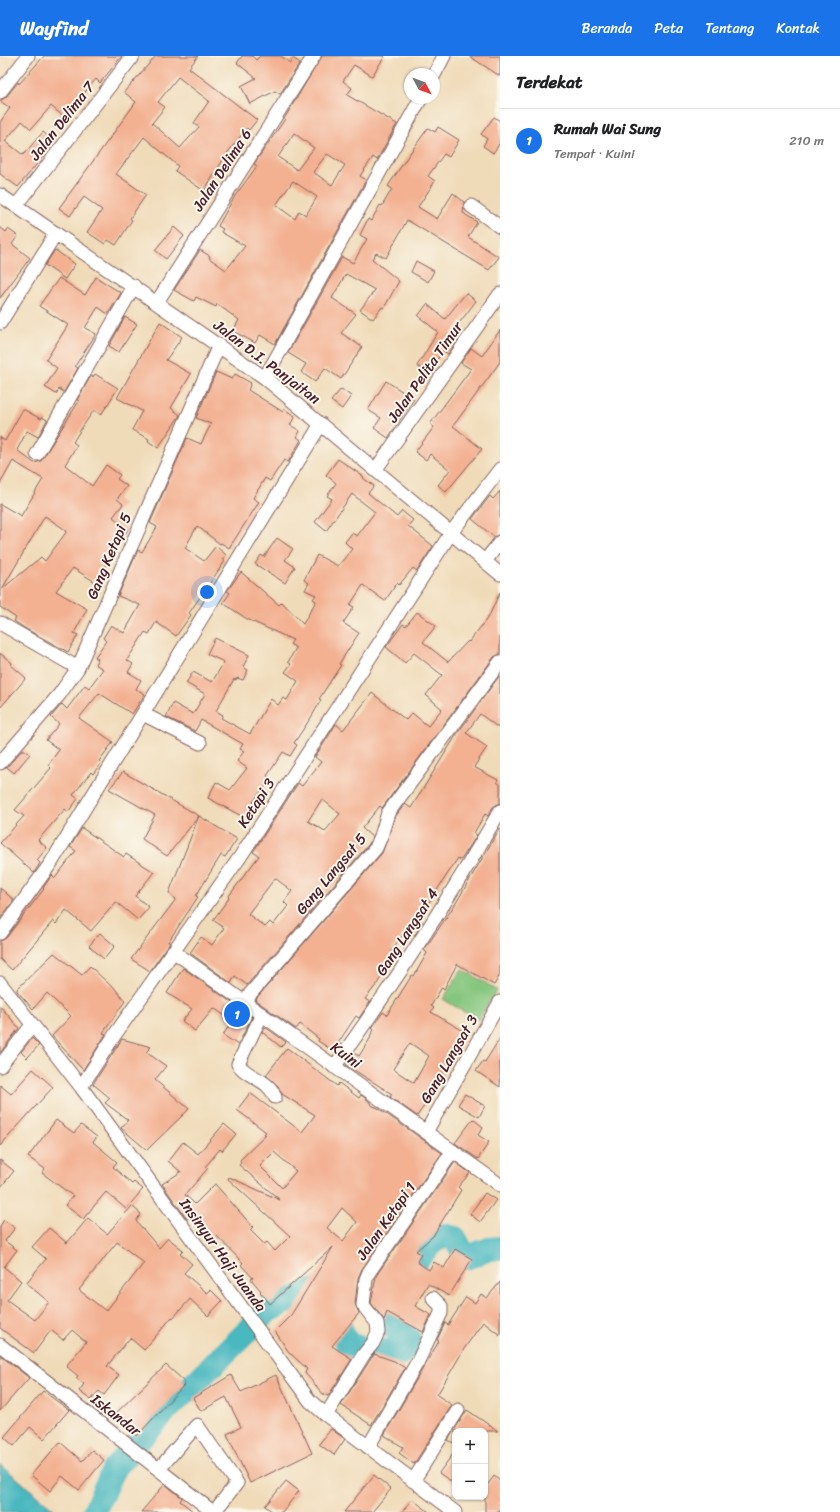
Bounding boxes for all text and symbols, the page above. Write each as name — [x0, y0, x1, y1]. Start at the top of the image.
text: Wayfind — [20, 12, 88, 45]
text: Beranda — [582, 16, 632, 41]
text: Peta — [654, 16, 683, 41]
text: Tentang — [705, 16, 754, 41]
text: Kontak — [776, 16, 820, 41]
text: Terdekat — [516, 67, 582, 97]
north arrow — [404, 68, 440, 104]
street label: Jalan Delima 7 — [22, 75, 102, 167]
text: Rumah Wai Sung — [554, 116, 661, 142]
street label: Jalan Delima 6 — [185, 123, 259, 218]
text: 1 — [526, 129, 532, 152]
text: 210 m — [789, 129, 824, 152]
text: Tempat · Kuini — [554, 142, 635, 165]
street label: Jalan D.I. Panjaitan — [207, 312, 326, 411]
street label: Jalan Pelita Timur — [380, 315, 470, 429]
street label: Gang Ketapi 5 — [79, 509, 139, 603]
your location — [197, 582, 217, 602]
street label: Ketapi 3 — [230, 773, 282, 833]
street label: Gang Langsat 5 — [289, 827, 373, 921]
street label: Gang Langsat 4 — [369, 883, 445, 981]
pin: 1 — [224, 999, 250, 1029]
street label: Gang Langsat 3 — [413, 1010, 485, 1108]
street label: Kuini — [325, 1035, 368, 1076]
street label: Jalan Ketapi 1 — [349, 1176, 423, 1266]
street label: Insinyur Haji Juanda — [172, 1192, 274, 1318]
street label: Iskandar — [84, 1386, 148, 1444]
map controls — [452, 1428, 488, 1500]
button: + — [452, 1428, 488, 1464]
button: − — [452, 1464, 488, 1500]

